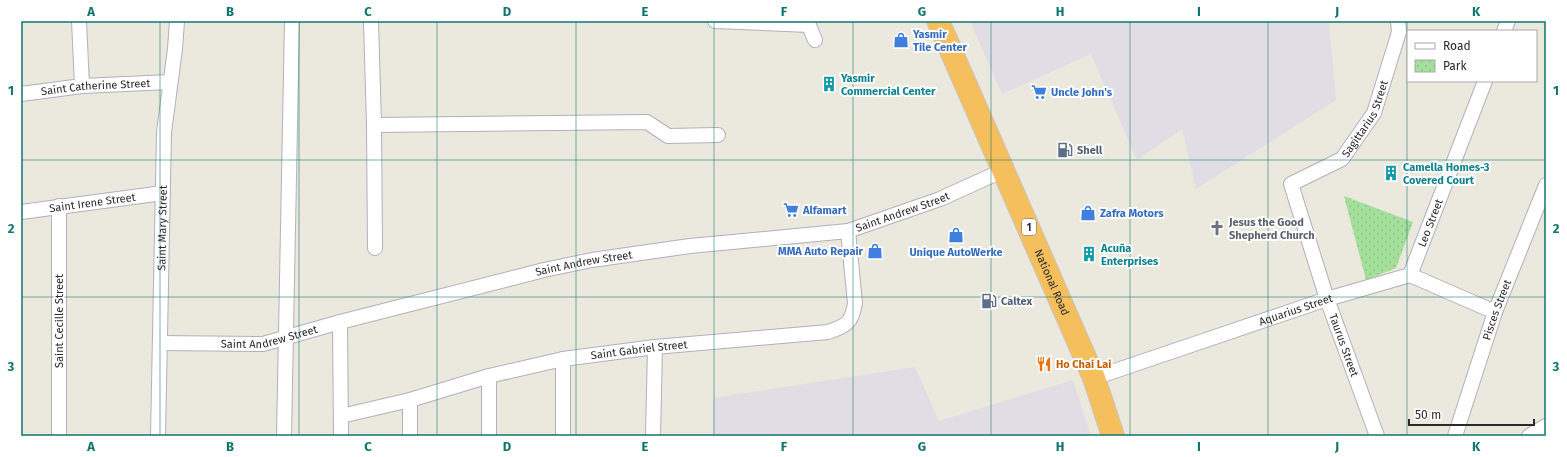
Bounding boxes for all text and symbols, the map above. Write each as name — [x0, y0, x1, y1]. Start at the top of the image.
text: A — [86, 4, 95, 19]
text: B — [226, 4, 234, 19]
text: C — [364, 4, 372, 19]
text: D — [503, 4, 512, 19]
text: E — [642, 4, 649, 19]
text: F — [781, 4, 788, 19]
text: G — [918, 4, 926, 19]
text: H — [1056, 4, 1064, 19]
text: I — [1197, 4, 1201, 19]
text: J — [1334, 4, 1339, 19]
text: K — [1472, 4, 1481, 19]
place label: Yasmir Tile Center — [912, 28, 968, 54]
legend — [1407, 30, 1537, 82]
shop icon: Yasmir Tile Center — [892, 31, 910, 49]
text: Road — [1443, 39, 1471, 53]
text: Park — [1443, 59, 1467, 73]
place label: Yasmir Commercial Center — [840, 72, 936, 98]
building icon: Yasmir Commercial Center — [820, 75, 838, 93]
street label: Saint Catherine Street — [40, 77, 151, 98]
street label: Sagittarius Street — [1339, 79, 1391, 160]
text: 1 — [8, 83, 14, 98]
supermarket icon: Uncle John's — [1030, 83, 1048, 101]
text: 1 — [1553, 83, 1559, 98]
place label: Uncle John's — [1051, 86, 1113, 99]
fuel station icon: Shell — [1056, 141, 1074, 159]
place label: Shell — [1077, 144, 1103, 157]
place label: Camella Homes-3 Covered Court — [1403, 161, 1490, 187]
building icon: Camella Homes-3 Covered Court — [1382, 164, 1400, 182]
street label: Saint Mary Street — [155, 185, 170, 271]
street label: Saint Andrew Street — [854, 190, 952, 235]
street label: Saint Irene Street — [49, 191, 136, 215]
street label: Leo Street — [1416, 197, 1446, 249]
supermarket icon: Alfamart — [782, 201, 800, 219]
place label: Alfamart — [802, 204, 847, 217]
shop icon: Zafra Motors — [1079, 204, 1097, 222]
place label: Zafra Motors — [1100, 207, 1164, 220]
place label: Jesus the Good Shepherd Church — [1228, 216, 1315, 242]
road number: 1 — [1022, 219, 1036, 235]
church icon: Jesus the Good Shepherd Church — [1208, 219, 1226, 237]
text: 2 — [8, 221, 15, 236]
text: 2 — [1553, 221, 1560, 236]
shop icon: Unique AutoWerke — [947, 226, 965, 244]
shop icon: MMA Auto Repair — [866, 242, 884, 260]
place label: Acuña Enterprises — [1100, 242, 1159, 268]
place label: MMA Auto Repair — [778, 245, 864, 258]
building icon: Acuña Enterprises — [1080, 245, 1098, 263]
place label: Unique AutoWerke — [909, 246, 1003, 259]
street label: National Road — [1032, 247, 1072, 317]
street label: Saint Andrew Street — [534, 248, 633, 279]
street label: Saint Cecille Street — [53, 274, 66, 368]
street label: Pisces Street — [1480, 278, 1514, 342]
fuel station icon: Caltex — [980, 292, 998, 310]
street label: Aquarius Street — [1257, 292, 1334, 329]
place label: Caltex — [1001, 295, 1032, 308]
street label: Taurus Street — [1326, 312, 1361, 378]
street label: Saint Andrew Street — [221, 323, 319, 351]
street label: Saint Gabriel Street — [590, 338, 688, 362]
restaurant icon: Ho Chai Lai — [1035, 355, 1053, 373]
place label: Ho Chai Lai — [1056, 358, 1111, 371]
text: 3 — [7, 359, 15, 374]
text: 3 — [1552, 359, 1560, 374]
scale bar — [1409, 401, 1534, 427]
text: 50 m — [1415, 408, 1441, 422]
text: A — [86, 439, 95, 454]
text: B — [226, 439, 234, 454]
text: C — [364, 439, 372, 454]
text: D — [503, 439, 512, 454]
text: E — [642, 439, 649, 454]
text: F — [781, 439, 788, 454]
text: G — [918, 439, 926, 454]
text: H — [1056, 439, 1064, 454]
text: I — [1197, 439, 1201, 454]
text: J — [1334, 439, 1339, 454]
text: K — [1472, 439, 1481, 454]

